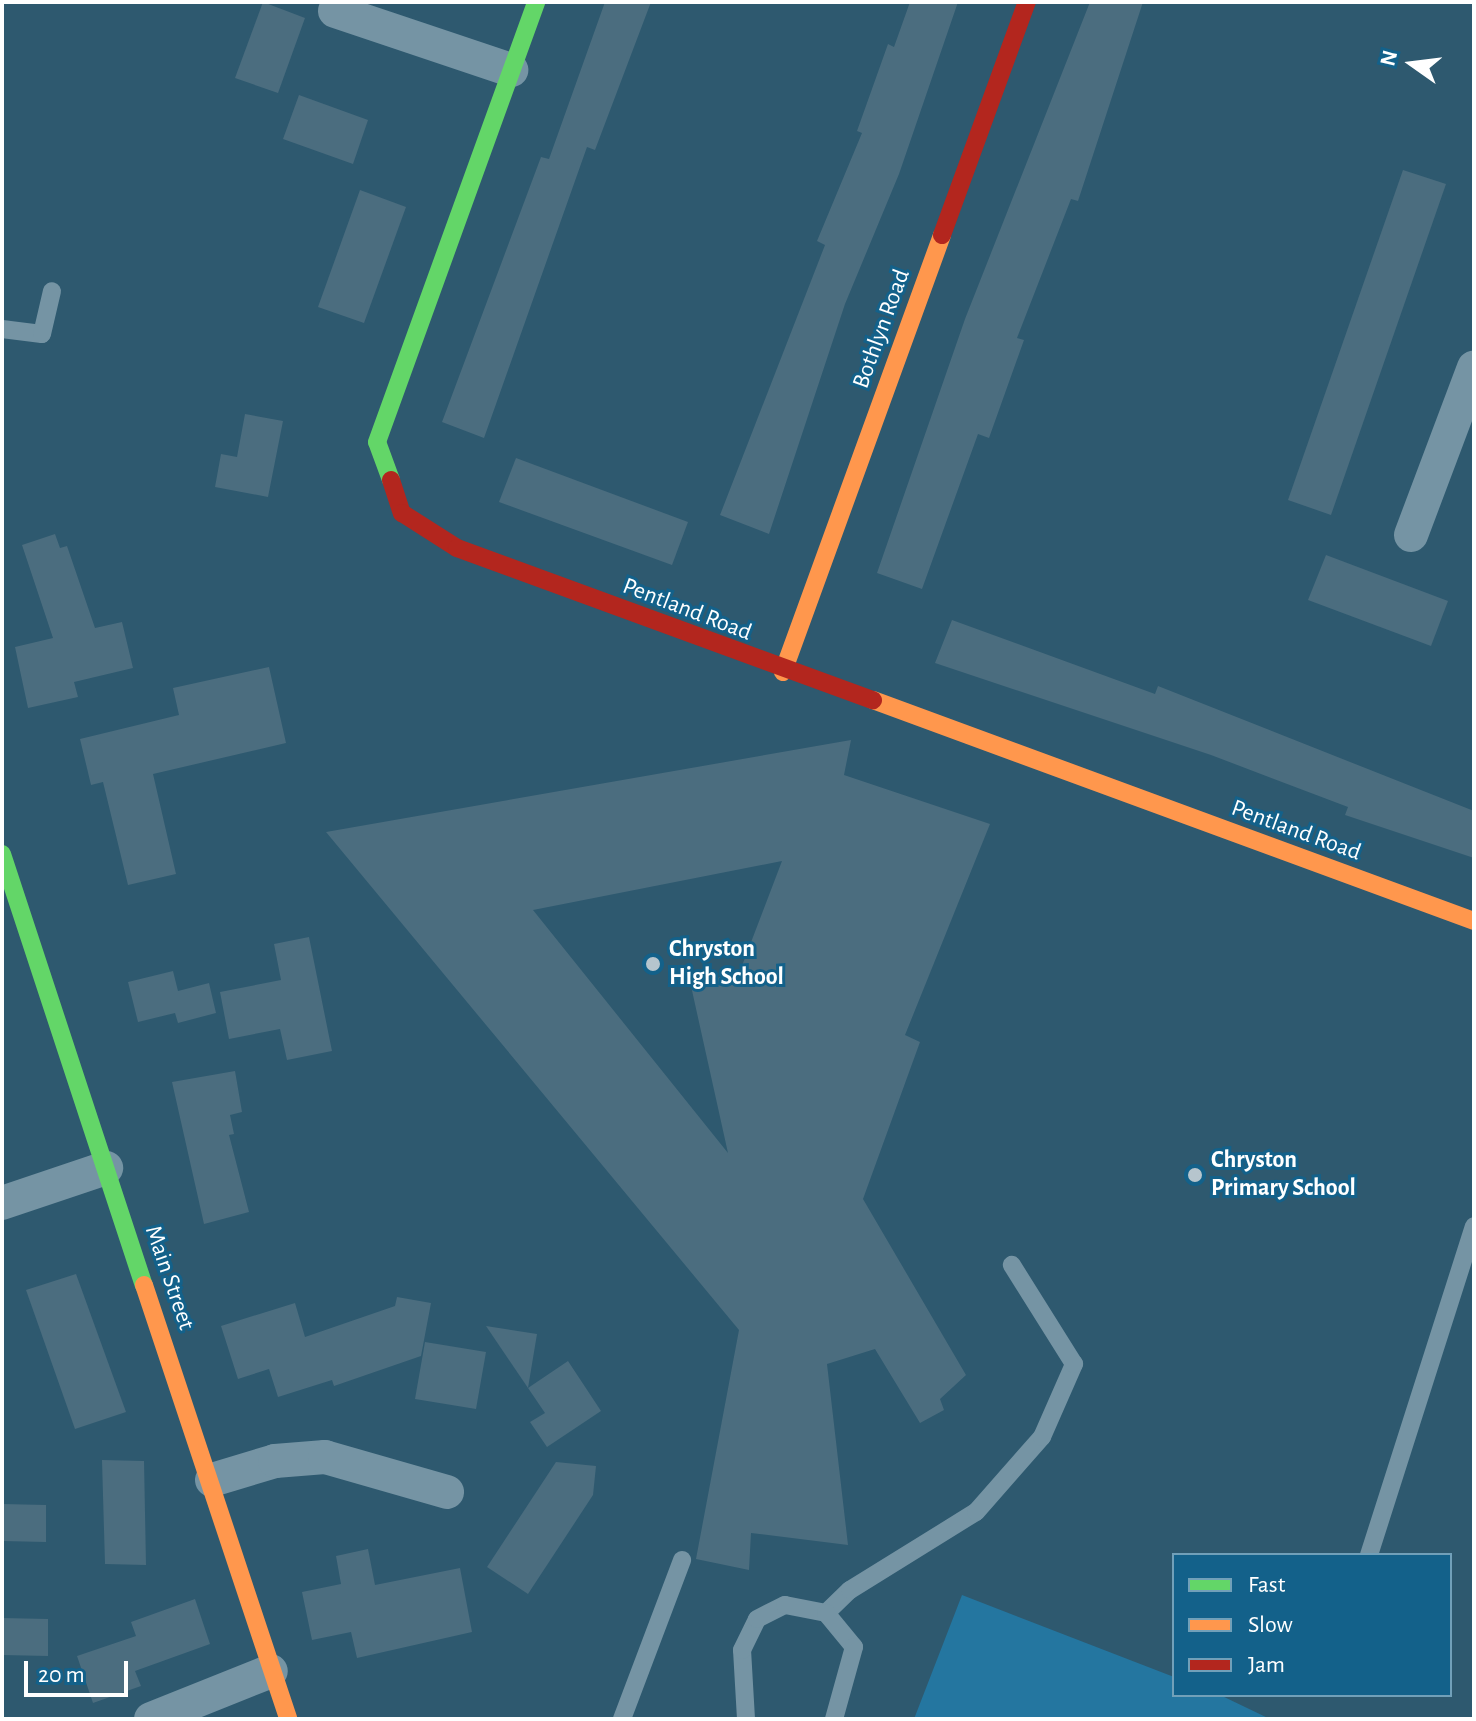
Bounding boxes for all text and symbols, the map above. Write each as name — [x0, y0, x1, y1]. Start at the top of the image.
north arrow — [1372, 24, 1452, 104]
text: N — [1376, 48, 1401, 68]
street label: Bothlyn Road — [847, 265, 917, 393]
street label: Pentland Road — [618, 572, 756, 648]
street label: Pentland Road — [1227, 794, 1365, 868]
place label: Chryston High School — [669, 936, 784, 992]
marker: Chryston High School — [644, 955, 662, 973]
place label: Chryston Primary School — [1211, 1147, 1356, 1203]
marker: Chryston Primary School — [1186, 1166, 1204, 1184]
street label: Main Street — [138, 1222, 200, 1334]
legend — [1172, 1553, 1452, 1697]
text: Fast — [1248, 1573, 1285, 1597]
text: Slow — [1248, 1613, 1293, 1637]
scale bar — [28, 1645, 132, 1695]
text: Jam — [1248, 1653, 1285, 1677]
text: 20 m — [38, 1663, 85, 1687]

